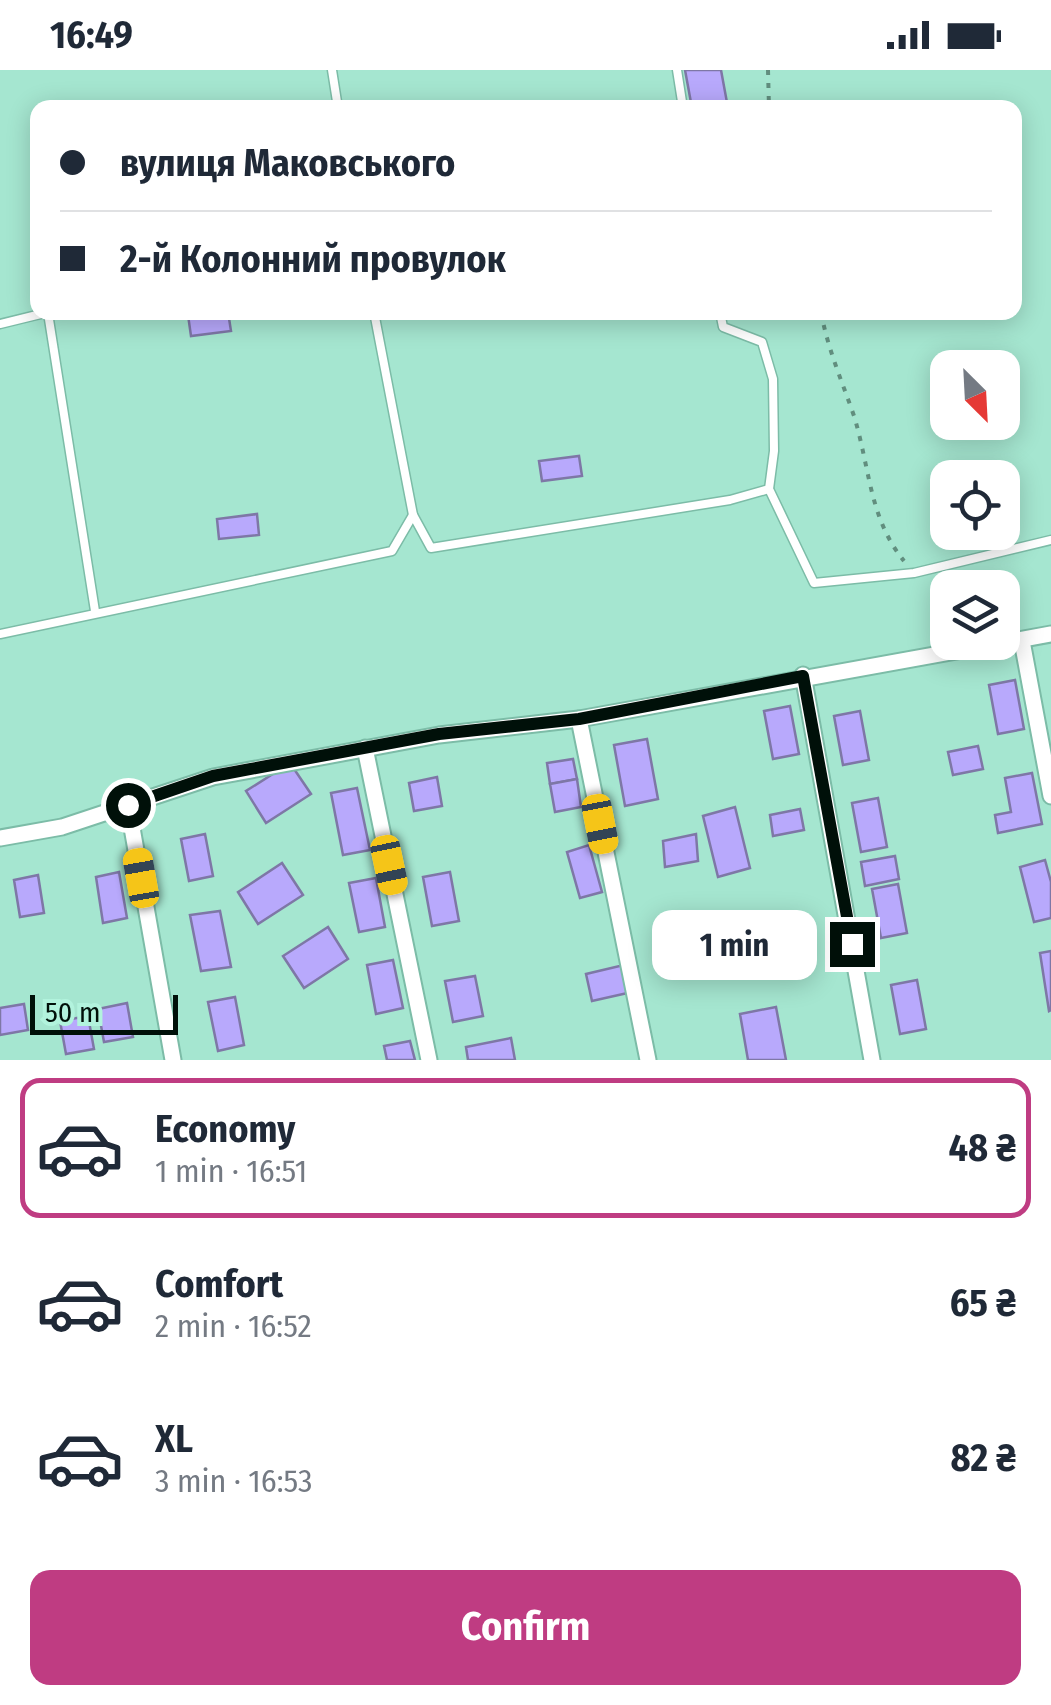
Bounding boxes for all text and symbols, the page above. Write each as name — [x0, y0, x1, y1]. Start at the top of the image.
text: 16:49 — [50, 12, 133, 58]
text: вулиця Маковського — [120, 140, 455, 186]
text: 2-й Колонний провулок — [120, 236, 506, 282]
north arrow — [930, 350, 1020, 440]
map controls — [930, 350, 1020, 660]
button: locate — [930, 460, 1020, 550]
button: layers — [930, 570, 1020, 660]
route start — [106, 783, 151, 828]
car — [580, 792, 620, 856]
car — [368, 833, 410, 897]
car — [121, 846, 161, 910]
callout: 1 min — [652, 909, 817, 979]
route end — [830, 922, 875, 967]
text: 1 min — [700, 926, 769, 964]
scale bar — [30, 990, 178, 1034]
text: 50 m — [45, 996, 101, 1029]
icon: car — [35, 1103, 125, 1193]
text: Economy — [155, 1106, 295, 1152]
text: 48 ₴ — [948, 1125, 1016, 1171]
text: 1 min · 16:51 — [155, 1152, 307, 1190]
icon: car — [35, 1258, 125, 1348]
text: Comfort — [155, 1261, 283, 1307]
text: 65 ₴ — [950, 1280, 1016, 1326]
text: 2 min · 16:52 — [155, 1307, 312, 1345]
icon: car — [35, 1413, 125, 1503]
text: XL — [155, 1416, 193, 1462]
text: 82 ₴ — [951, 1435, 1016, 1481]
text: 3 min · 16:53 — [155, 1462, 312, 1500]
button: Confirm — [30, 1570, 1021, 1685]

